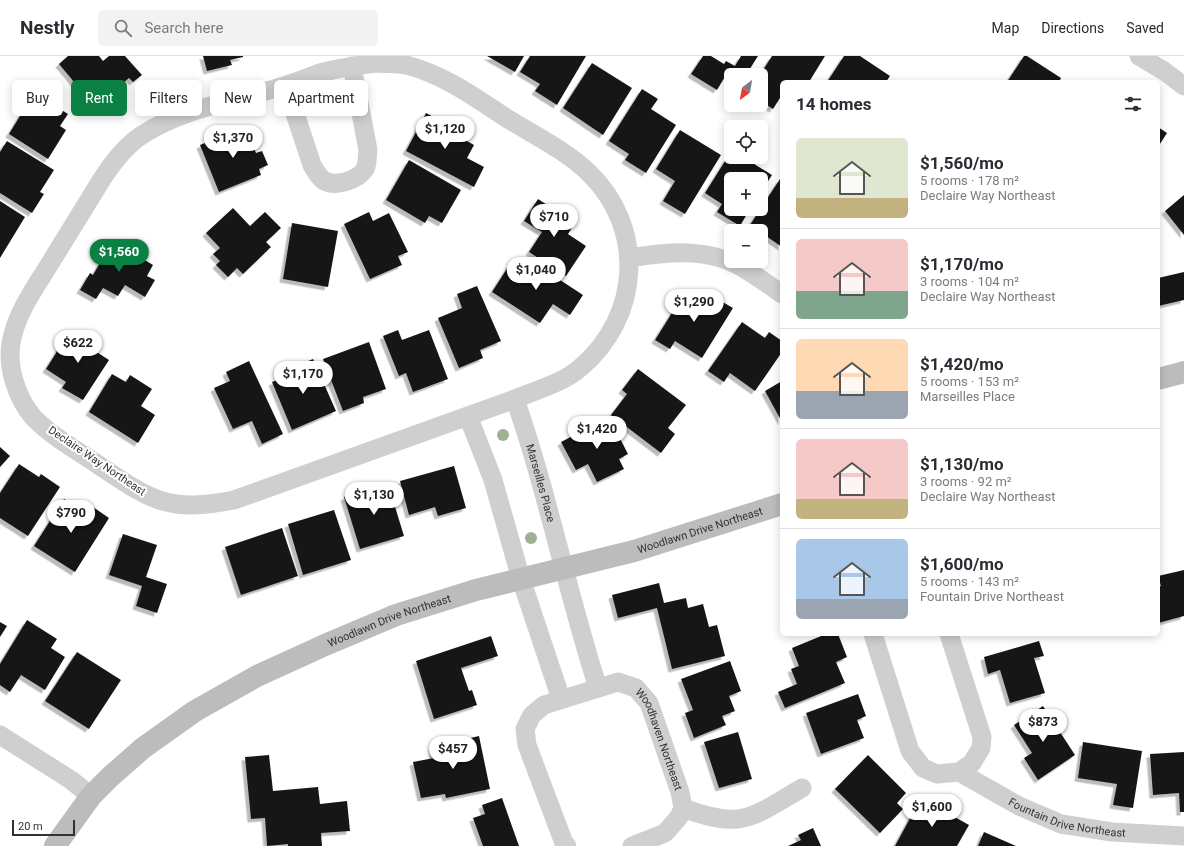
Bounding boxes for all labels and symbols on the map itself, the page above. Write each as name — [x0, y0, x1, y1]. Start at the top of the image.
north arrow — [724, 68, 768, 112]
pin: $1,120 — [412, 116, 478, 150]
pin: $1,370 — [200, 125, 266, 159]
pin: $710 — [530, 204, 578, 238]
pin: $1,560 — [86, 239, 152, 273]
pin: $1,040 — [503, 257, 569, 291]
pin: $1,290 — [661, 289, 727, 323]
pin: $622 — [54, 330, 102, 364]
pin: $1,170 — [270, 361, 336, 395]
pin: $1,420 — [564, 416, 630, 450]
street label: Declaire Way Northeast — [46, 424, 148, 499]
street label: Marseilles Place — [524, 443, 558, 524]
pin: $1,130 — [341, 482, 407, 516]
pin: $790 — [47, 500, 95, 534]
street label: Woodlawn Drive Northeast — [636, 504, 765, 556]
street label: Woodlawn Drive Northeast — [326, 592, 453, 650]
street label: Woodhaven Northeast — [633, 686, 685, 792]
pin: $873 — [1019, 709, 1067, 743]
pin: $457 — [429, 736, 477, 770]
pin: $1,600 — [899, 794, 965, 828]
street label: Fountain Drive Northeast — [1006, 795, 1126, 839]
scale bar — [12, 818, 75, 837]

